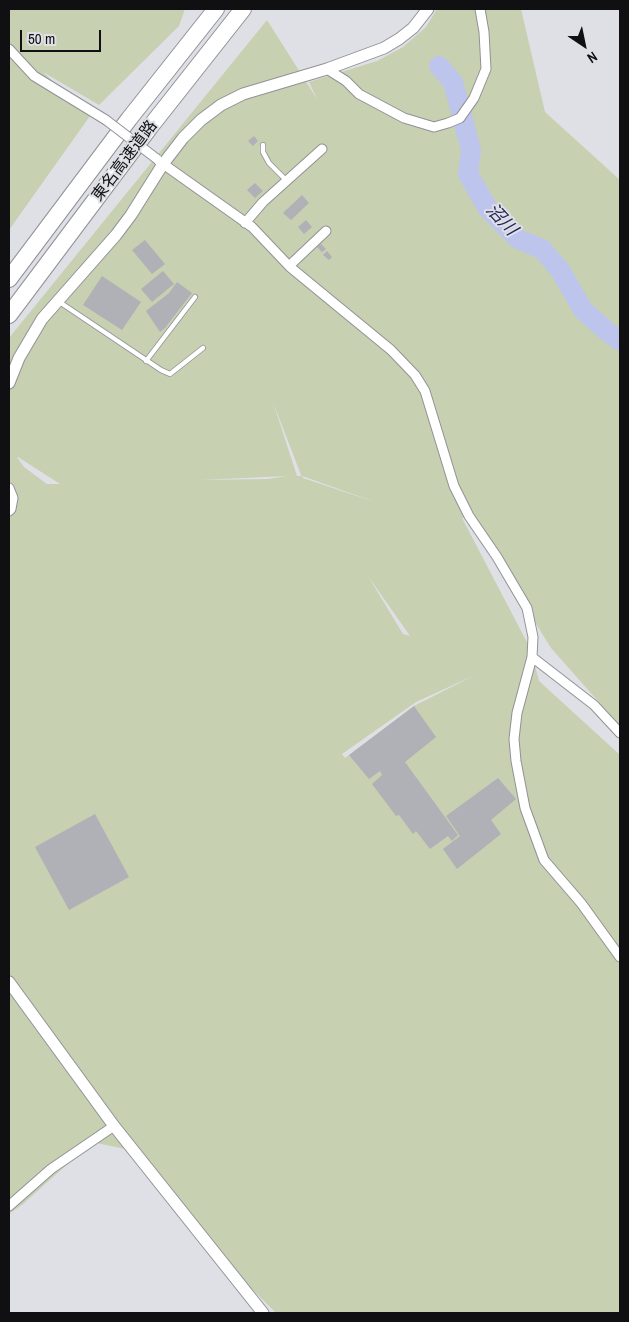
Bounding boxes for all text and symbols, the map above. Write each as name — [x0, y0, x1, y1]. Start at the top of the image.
scale bar — [22, 20, 104, 52]
north arrow — [559, 20, 609, 70]
text: 50 m — [28, 28, 55, 49]
text: N — [584, 48, 601, 67]
street label: 東名高速道路 — [88, 117, 162, 205]
water label: 沼川 — [481, 199, 521, 241]

